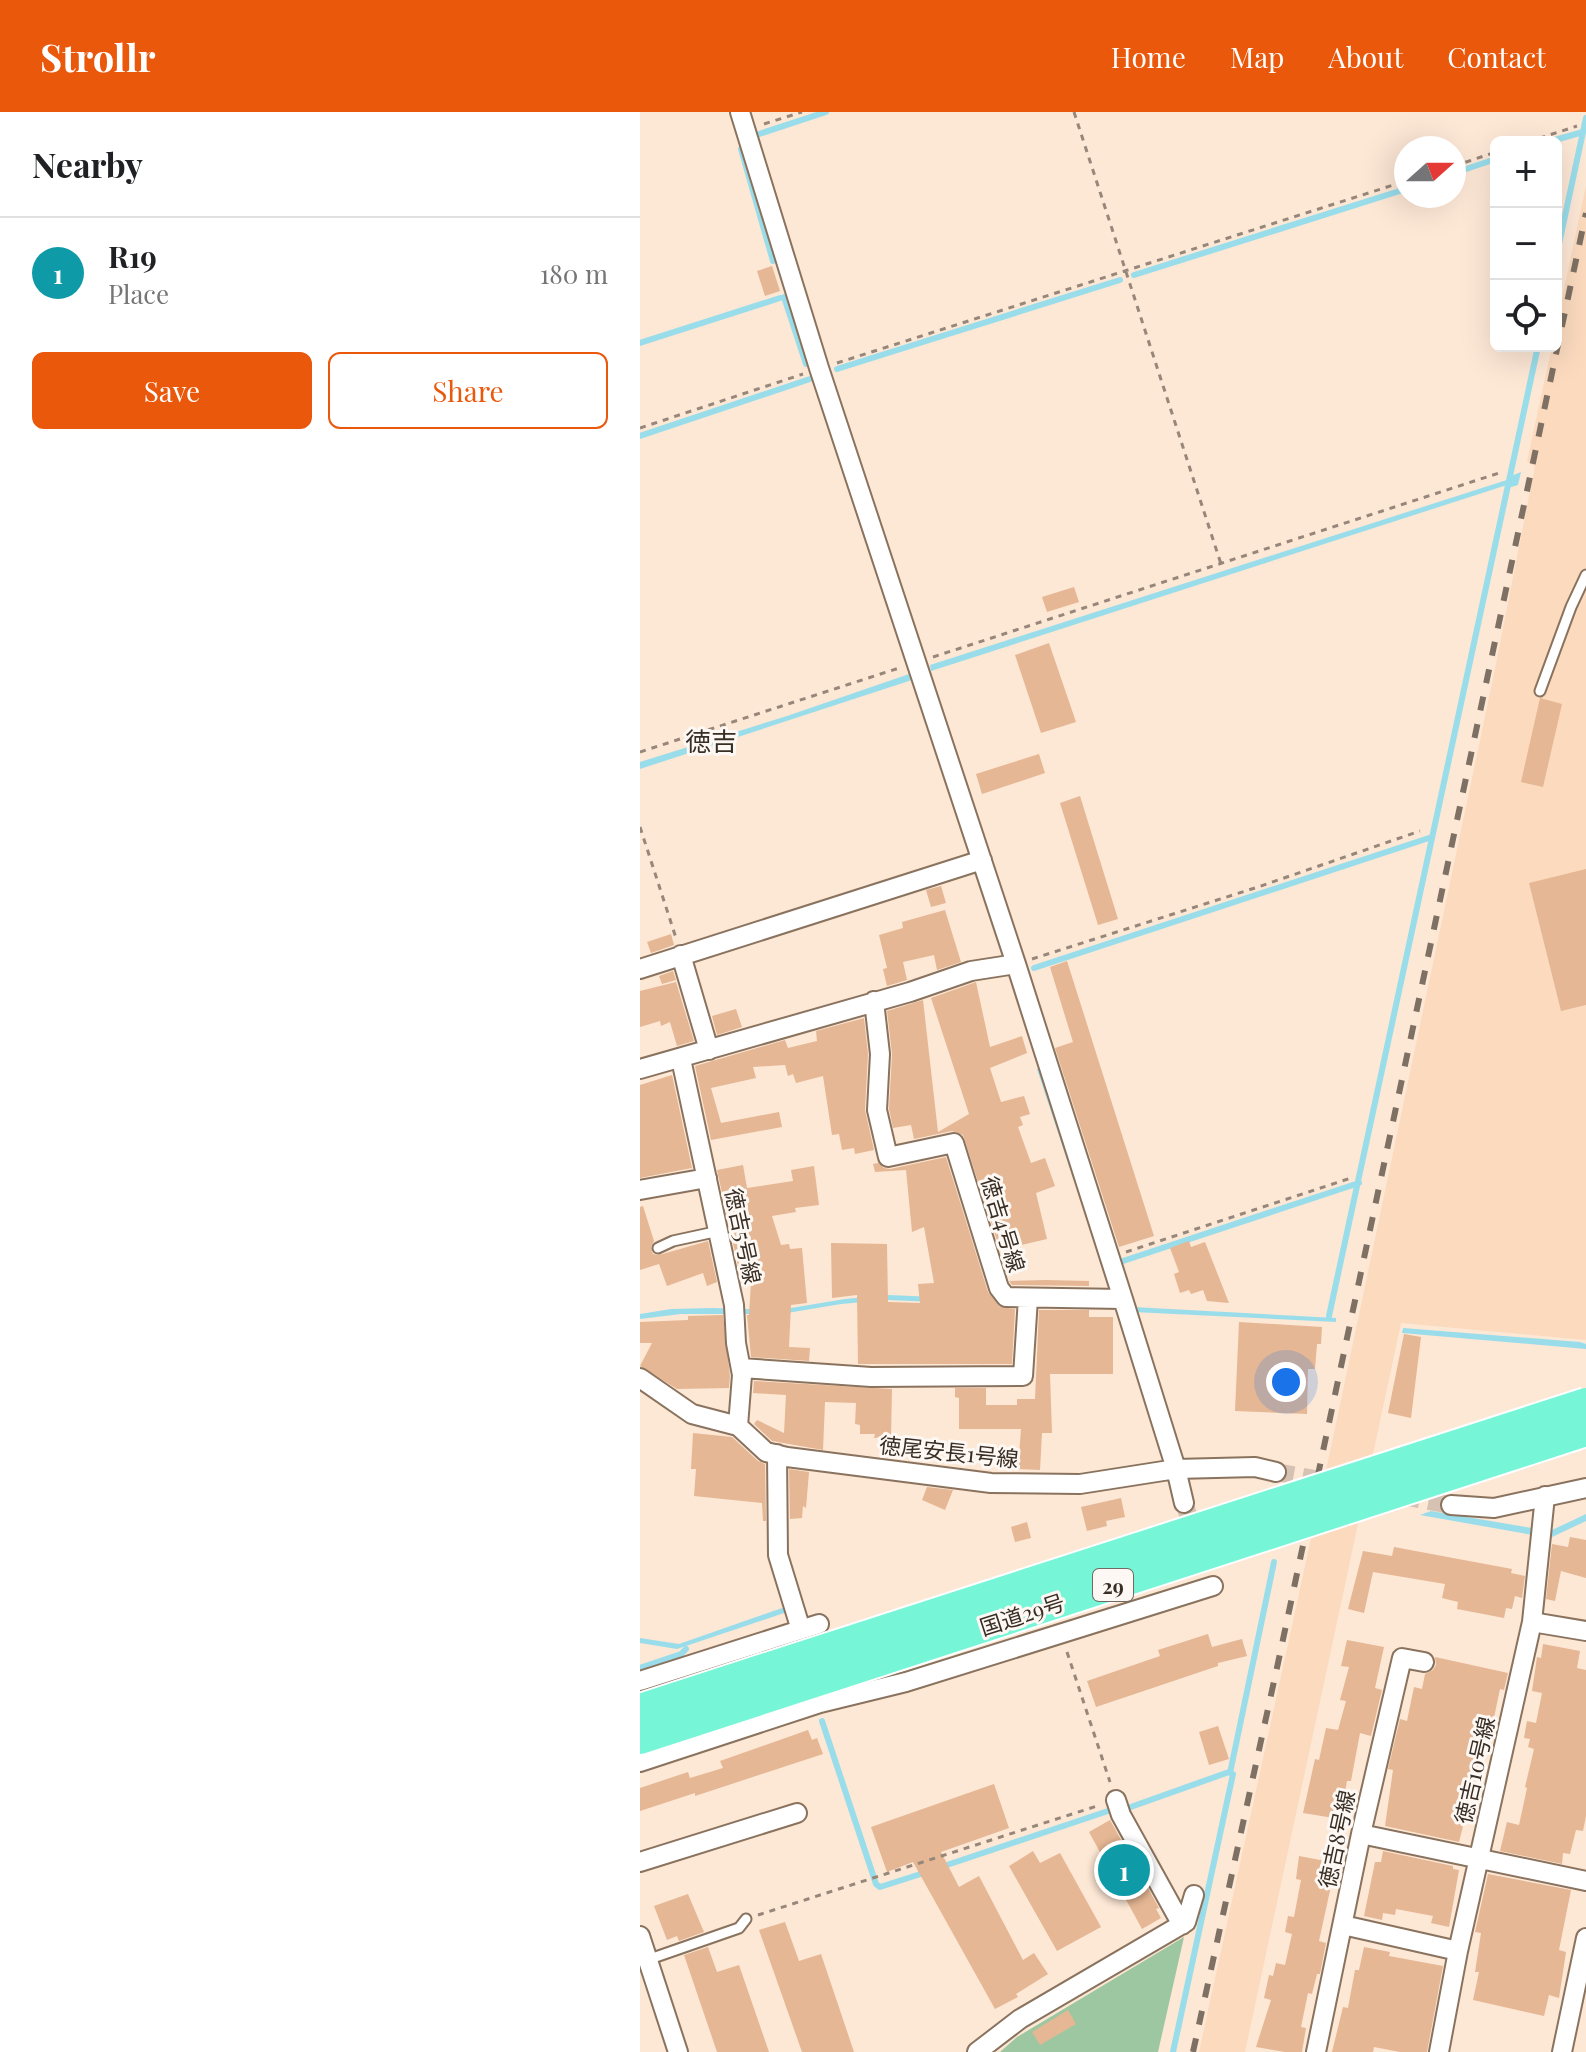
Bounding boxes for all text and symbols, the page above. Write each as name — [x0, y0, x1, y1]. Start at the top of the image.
text: Strollr — [40, 31, 155, 82]
text: Home — [1111, 38, 1186, 75]
text: Map — [1230, 38, 1284, 75]
text: About — [1328, 38, 1403, 75]
text: Contact — [1447, 38, 1546, 75]
north arrow — [1394, 136, 1466, 208]
map controls — [1490, 136, 1562, 352]
button: + — [1490, 136, 1562, 208]
text: Nearby — [32, 141, 143, 187]
button: − — [1490, 208, 1562, 280]
text: R19 — [108, 236, 157, 276]
text: 1 — [53, 256, 63, 291]
text: 180 m — [540, 256, 608, 291]
text: Place — [108, 276, 169, 311]
button: locate — [1490, 280, 1562, 352]
button: Save — [32, 352, 312, 429]
button: Share — [328, 352, 608, 429]
district label: 徳吉 — [685, 723, 737, 758]
street label: 徳吉4号線 — [975, 1172, 1033, 1276]
street label: 徳吉5号線 — [719, 1185, 769, 1287]
your location — [1266, 1362, 1306, 1402]
street label: 徳尾安長1号線 — [878, 1429, 1020, 1473]
road number: 29 — [1093, 1569, 1133, 1601]
street label: 国道29号 — [976, 1586, 1068, 1642]
street label: 徳吉10号線 — [1447, 1713, 1501, 1827]
street label: 徳吉8号線 — [1311, 1787, 1361, 1891]
pin: 1 — [1098, 1840, 1150, 1900]

